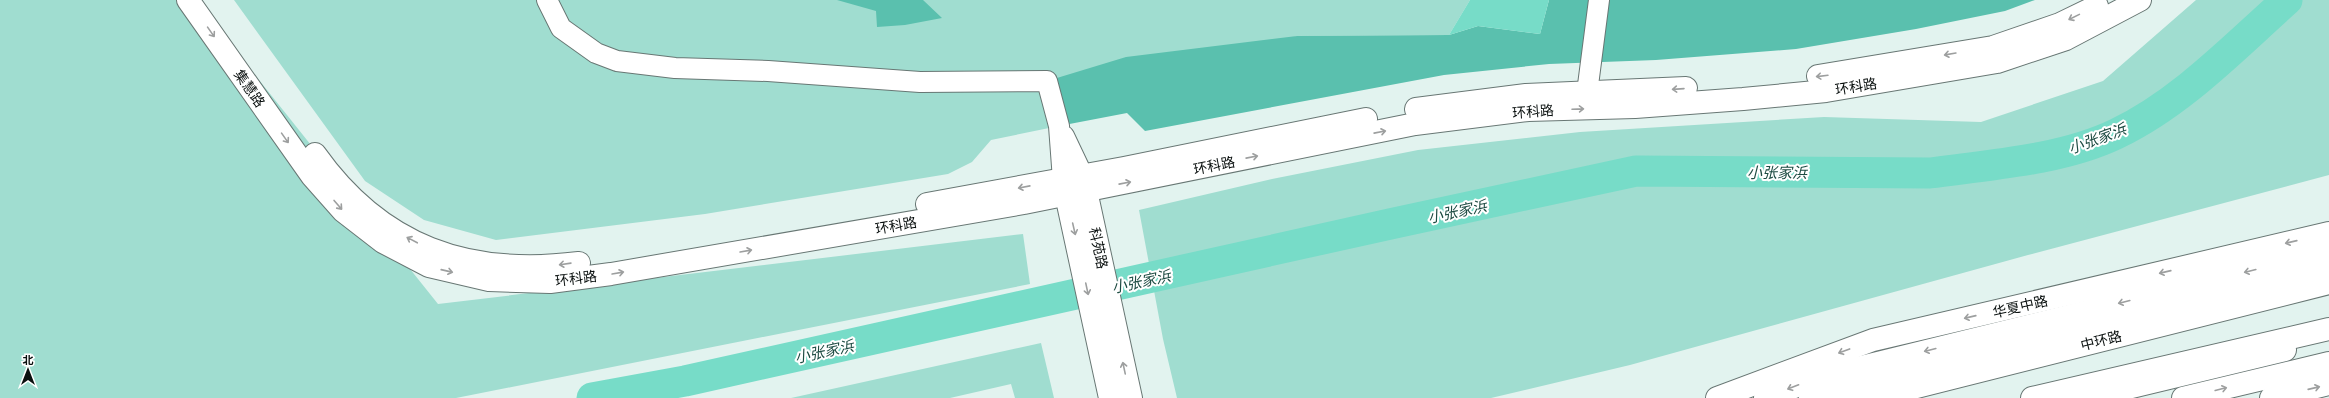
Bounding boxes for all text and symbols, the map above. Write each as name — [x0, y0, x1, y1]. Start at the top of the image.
one-way arrow — [2068, 14, 2080, 21]
one-way arrow — [206, 26, 215, 37]
one-way arrow — [1944, 50, 1957, 58]
street label: 集慧路 — [231, 66, 269, 110]
one-way arrow — [1816, 72, 1829, 79]
street label: 环科路 — [1834, 74, 1878, 98]
one-way arrow — [1672, 85, 1685, 92]
street label: 环科路 — [1511, 101, 1555, 121]
one-way arrow — [1571, 105, 1584, 112]
water label: 小张家浜 — [2066, 119, 2130, 157]
one-way arrow — [1373, 127, 1386, 135]
one-way arrow — [281, 132, 289, 143]
street label: 环科路 — [1192, 153, 1236, 177]
one-way arrow — [1245, 153, 1258, 161]
water label: 小张家浜 — [1747, 163, 1809, 181]
one-way arrow — [1118, 179, 1131, 187]
one-way arrow — [1018, 183, 1031, 191]
water label: 小张家浜 — [1426, 196, 1490, 226]
one-way arrow — [333, 200, 342, 210]
street label: 环科路 — [874, 213, 918, 237]
one-way arrow — [1071, 222, 1078, 235]
street label: 科苑路 — [1086, 226, 1112, 270]
one-way arrow — [406, 236, 418, 243]
one-way arrow — [2285, 238, 2298, 246]
one-way arrow — [739, 246, 752, 254]
one-way arrow — [559, 260, 572, 268]
water label: 小张家浜 — [1110, 266, 1174, 296]
one-way arrow — [441, 267, 454, 275]
street label: 环科路 — [554, 267, 598, 289]
one-way arrow — [611, 268, 624, 276]
one-way arrow — [2158, 268, 2171, 276]
one-way arrow — [2244, 268, 2257, 276]
one-way arrow — [1083, 282, 1091, 295]
street label: 华夏中路 — [1991, 291, 2049, 321]
one-way arrow — [2118, 299, 2131, 307]
one-way arrow — [1964, 314, 1977, 322]
street label: 中环路 — [2079, 327, 2123, 353]
water label: 小张家浜 — [793, 336, 857, 366]
one-way arrow — [1839, 347, 1851, 355]
one-way arrow — [1924, 347, 1937, 354]
north arrow — [8, 350, 48, 390]
text: 北 — [23, 353, 34, 366]
one-way arrow — [1120, 361, 1128, 374]
one-way arrow — [2307, 383, 2320, 391]
one-way arrow — [1787, 384, 1799, 392]
one-way arrow — [2215, 384, 2228, 392]

